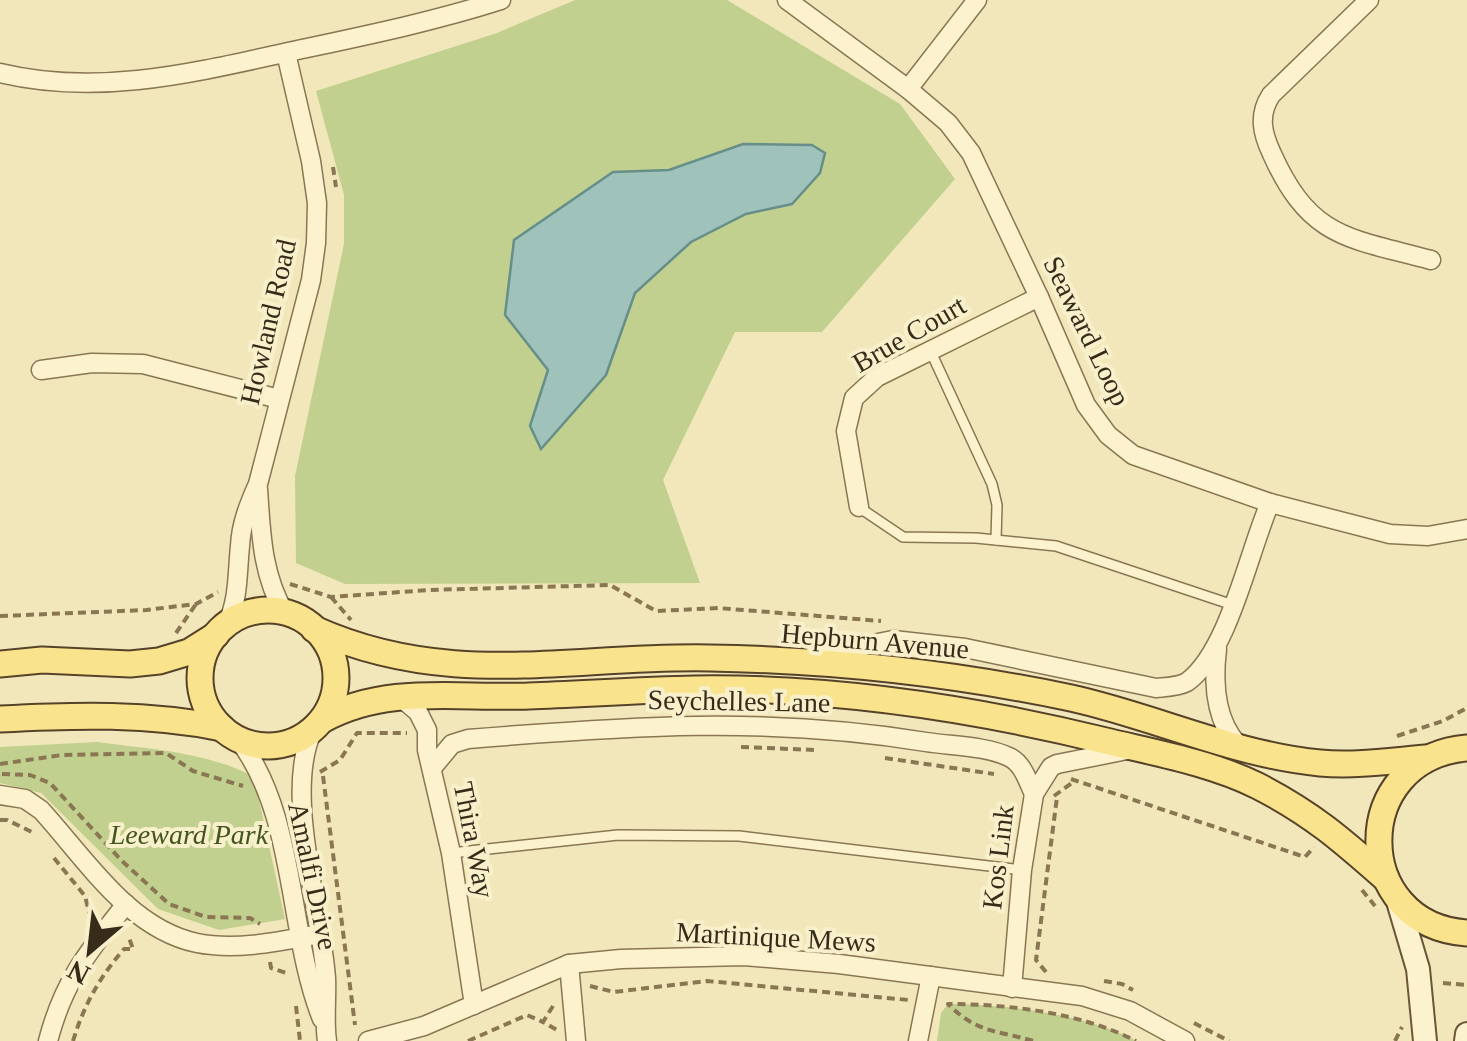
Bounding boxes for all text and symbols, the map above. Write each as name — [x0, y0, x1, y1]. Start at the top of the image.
street label: Howland Road — [234, 236, 302, 408]
street label: Seaward Loop — [1037, 251, 1137, 411]
street label: Brue Court — [847, 289, 971, 379]
street label: Hepburn Avenue — [780, 617, 970, 665]
street label: Seychelles Lane — [647, 684, 831, 718]
street label: Thira Way — [448, 779, 500, 901]
street label: Amalfi Drive — [282, 799, 344, 953]
street label: Kos Link — [976, 803, 1020, 911]
park label: Leeward Park — [109, 819, 269, 850]
north arrow — [40, 901, 140, 1001]
street label: Martinique Mews — [675, 916, 877, 958]
text: N — [62, 954, 95, 991]

